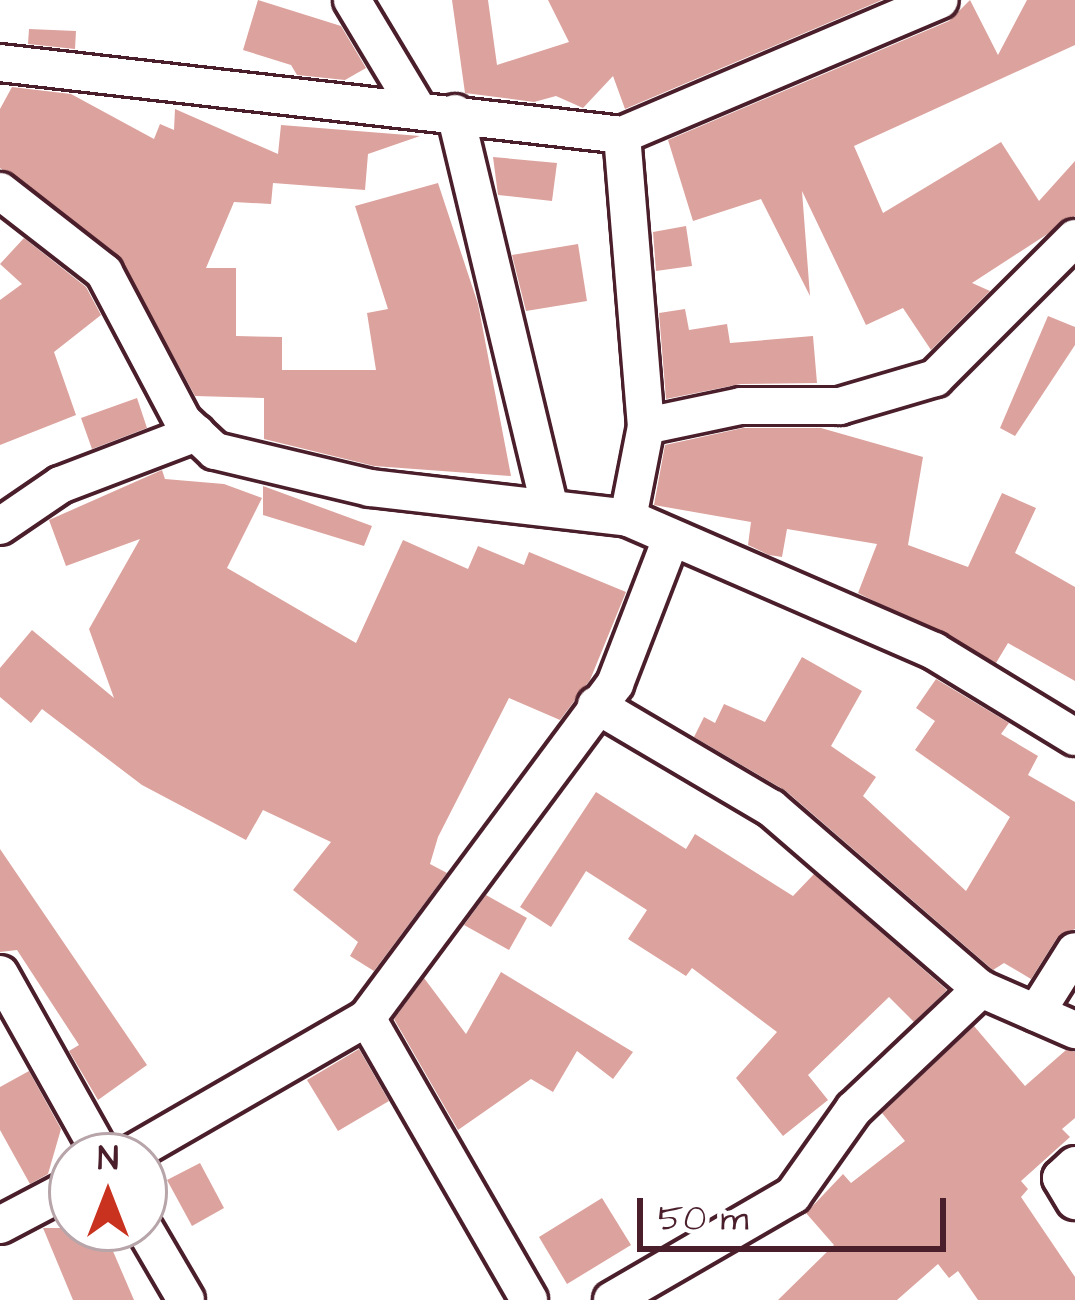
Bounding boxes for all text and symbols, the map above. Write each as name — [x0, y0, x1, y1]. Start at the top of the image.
north arrow — [48, 1132, 168, 1252]
text: N — [98, 1136, 118, 1182]
scale bar — [643, 1174, 952, 1248]
text: 50 m — [658, 1193, 749, 1244]

